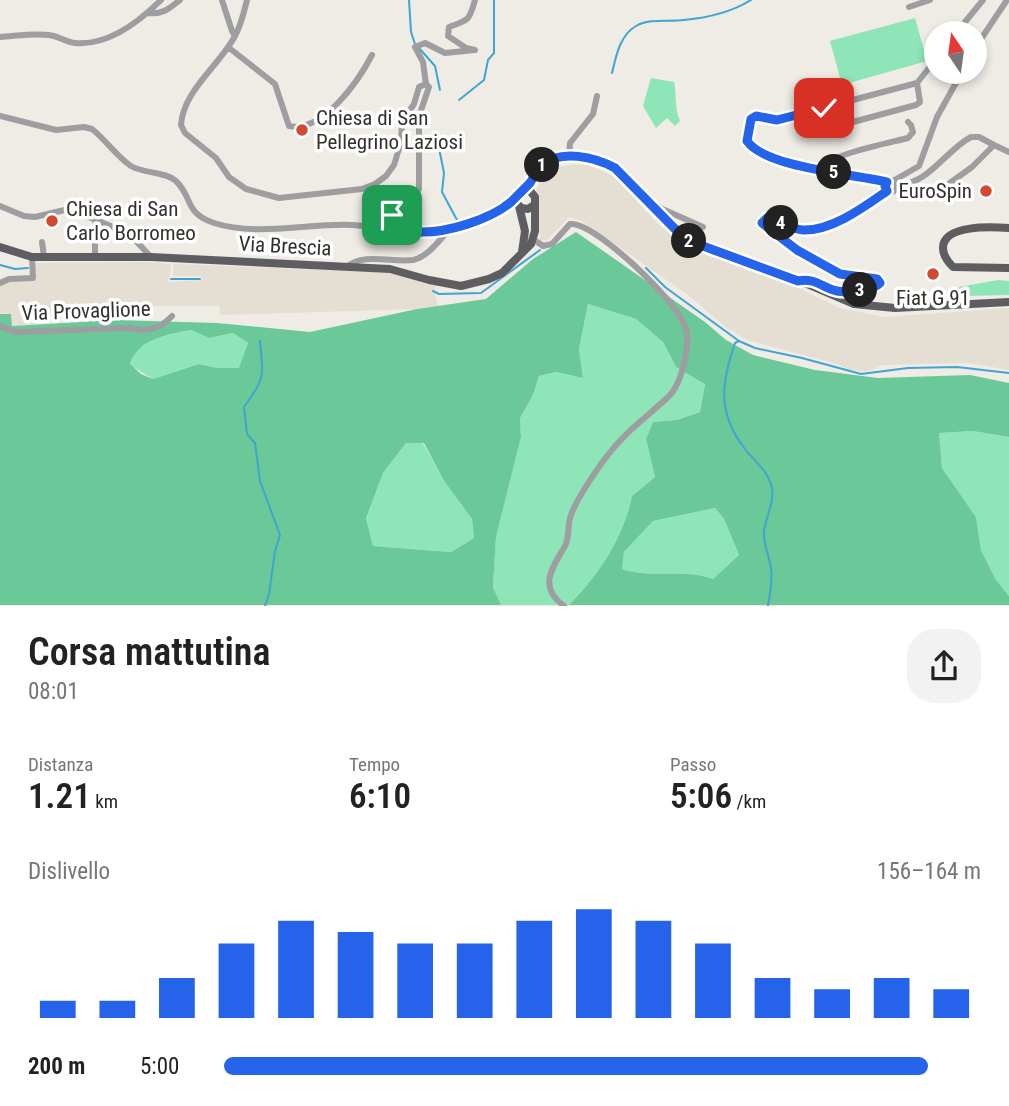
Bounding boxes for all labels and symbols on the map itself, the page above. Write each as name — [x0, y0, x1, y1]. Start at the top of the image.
north arrow — [924, 21, 987, 84]
pin — [794, 78, 854, 138]
place label: Chiesa di San Pellegrino Laziosi — [316, 106, 463, 154]
marker: Chiesa di San Pellegrino Laziosi — [294, 122, 310, 138]
pin: 1 — [524, 148, 560, 182]
pin: 5 — [816, 154, 852, 190]
place label: EuroSpin — [899, 179, 972, 203]
marker: EuroSpin — [978, 183, 994, 199]
pin — [362, 185, 422, 245]
place label: Chiesa di San Carlo Borromeo — [66, 197, 196, 245]
pin: 4 — [764, 206, 798, 241]
marker: Chiesa di San Carlo Borromeo — [44, 213, 60, 229]
pin: 2 — [672, 224, 706, 258]
street label: Via Brescia — [238, 232, 332, 260]
marker: Fiat G 91 — [925, 266, 941, 282]
pin: 3 — [842, 272, 878, 308]
place label: Fiat G 91 — [896, 286, 970, 310]
street label: Via Provaglione — [21, 297, 151, 325]

